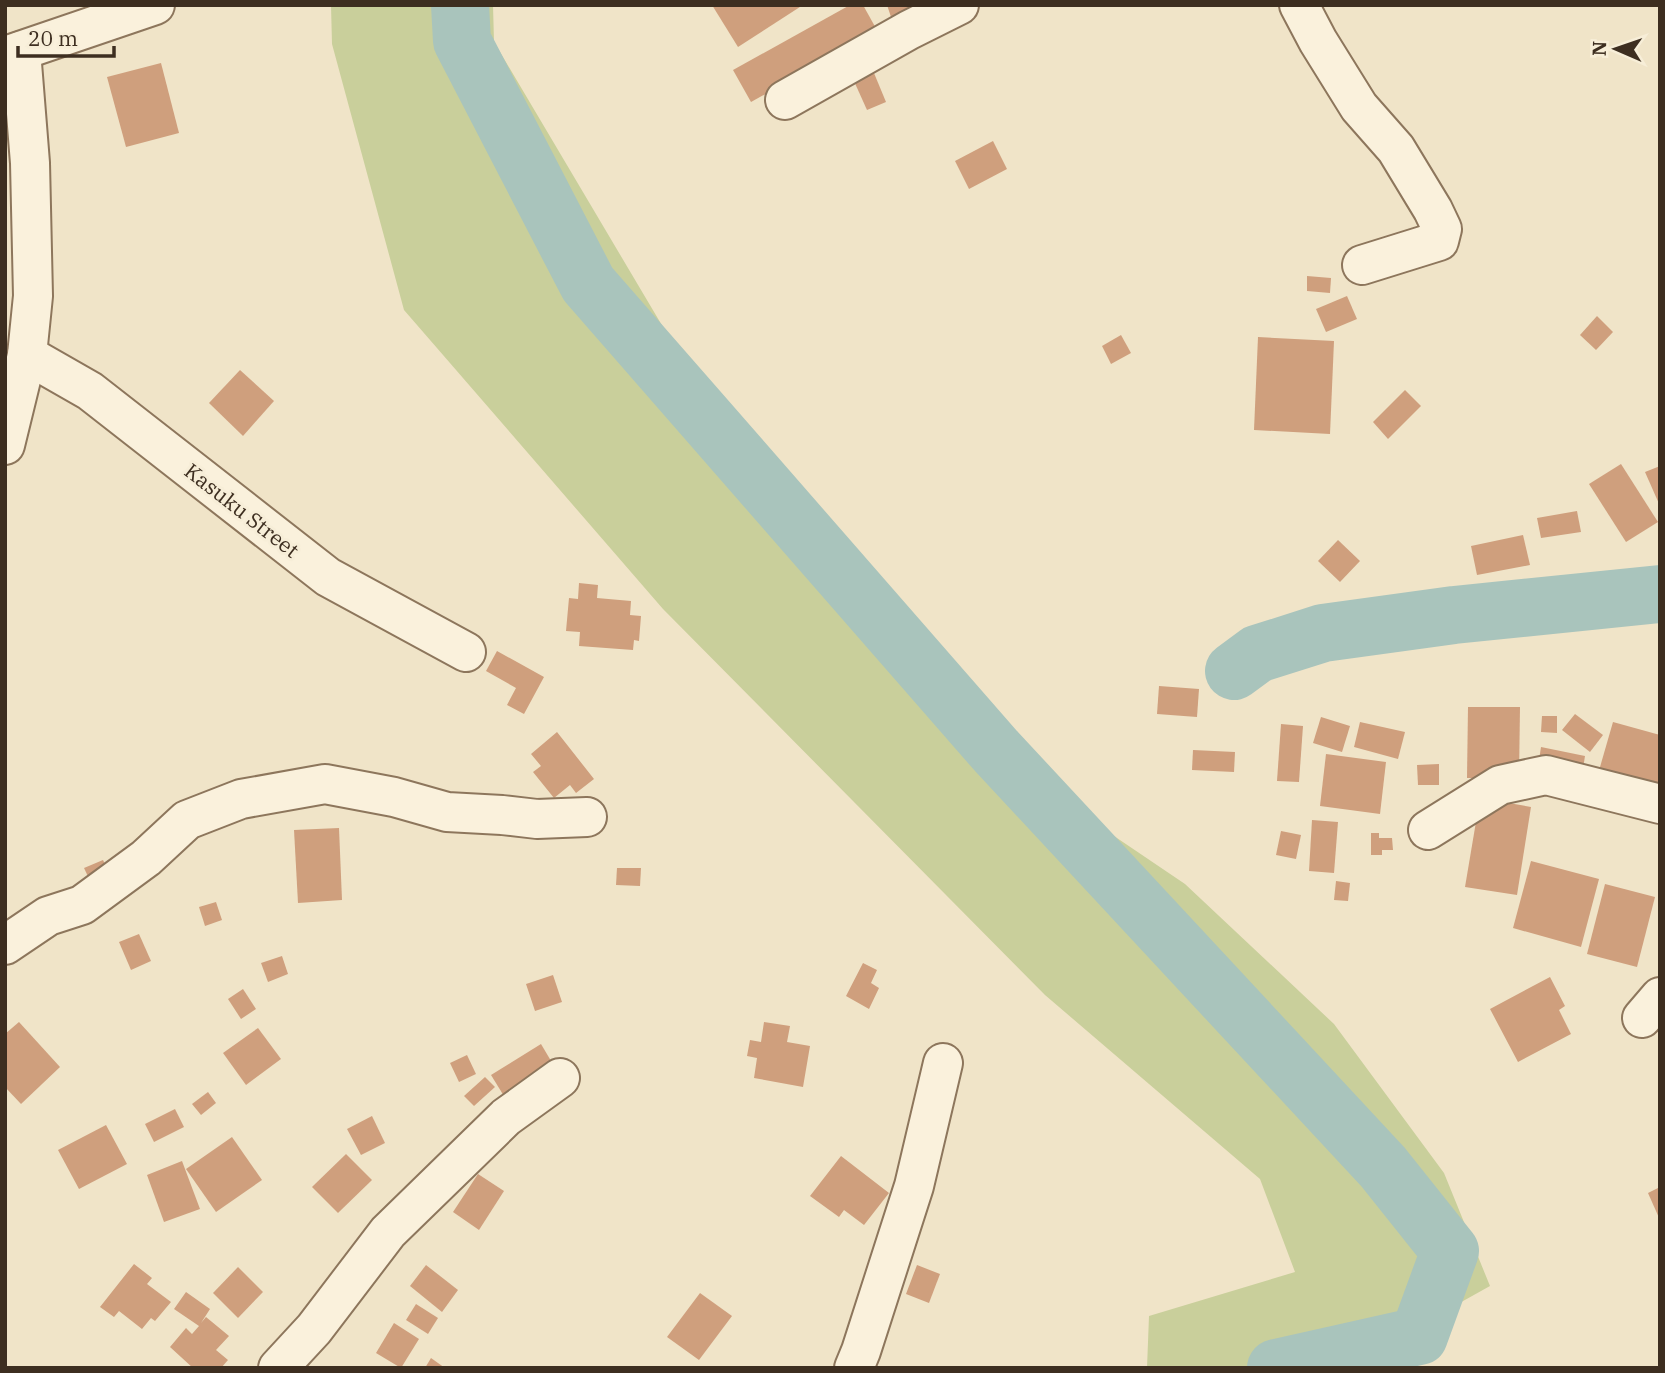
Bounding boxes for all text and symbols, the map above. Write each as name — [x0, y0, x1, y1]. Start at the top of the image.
scale bar — [18, 14, 114, 58]
north arrow — [1581, 14, 1651, 84]
text: 20 m — [28, 24, 78, 52]
text: N — [1587, 40, 1611, 56]
street label: Kasuku Street — [179, 456, 305, 564]

